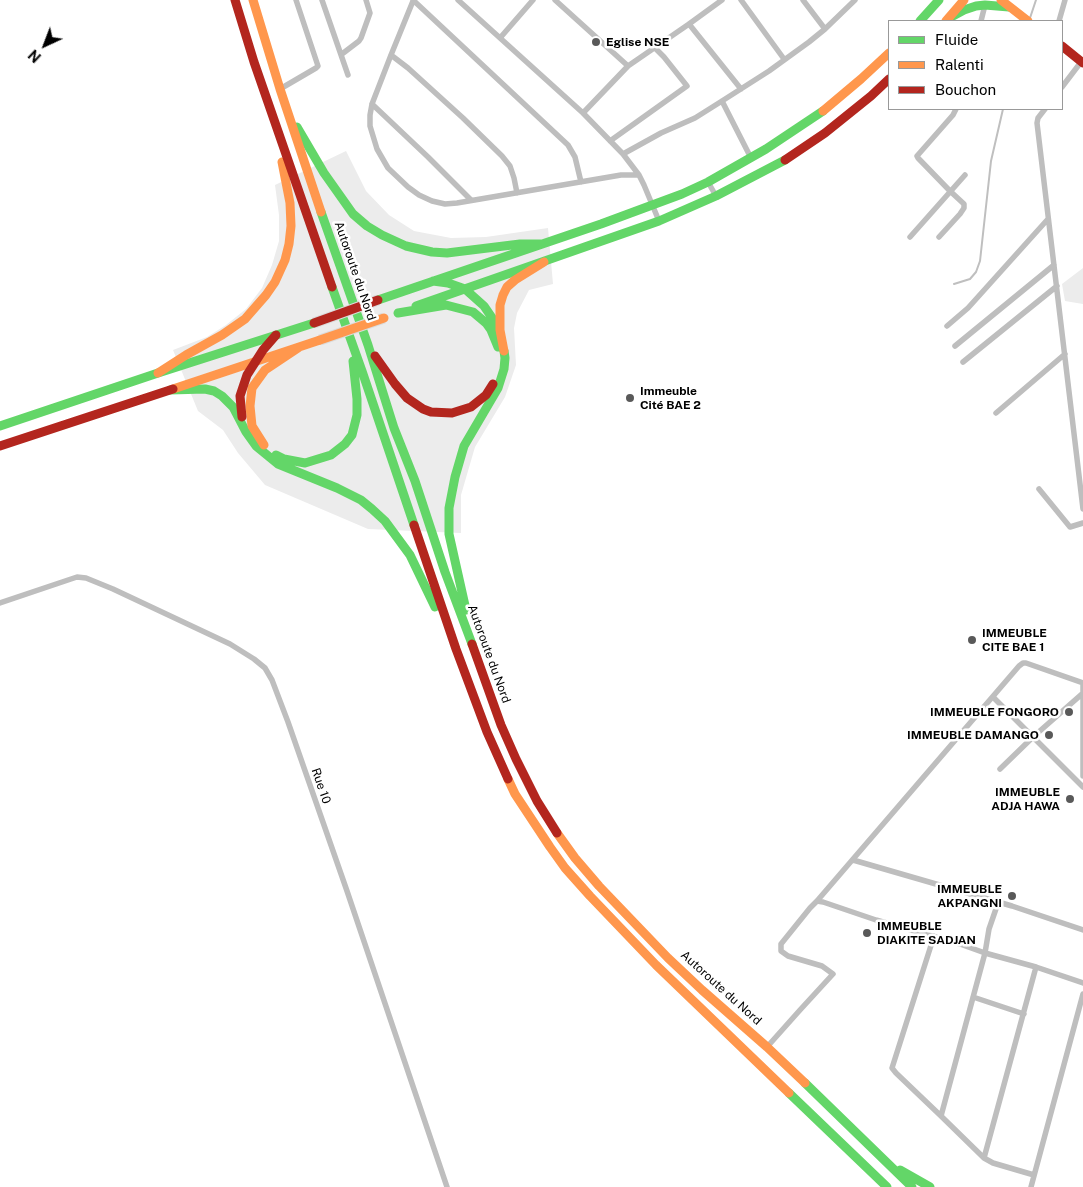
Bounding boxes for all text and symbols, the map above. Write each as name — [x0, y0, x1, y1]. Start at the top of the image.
north arrow — [20, 20, 70, 70]
legend — [888, 20, 1063, 110]
text: Fluide — [935, 31, 978, 48]
place label: Eglise NSE — [606, 35, 669, 49]
marker: Eglise NSE — [590, 36, 602, 48]
text: N — [25, 46, 44, 66]
text: Ralenti — [935, 56, 984, 73]
text: Bouchon — [935, 81, 996, 98]
street label: Autoroute du Nord — [331, 220, 379, 322]
place label: Immeuble Cité BAE 2 — [640, 384, 701, 412]
marker: Immeuble Cité BAE 2 — [624, 392, 636, 404]
street label: Autoroute du Nord — [464, 603, 514, 705]
place label: IMMEUBLE CITE BAE 1 — [982, 626, 1047, 654]
marker: IMMEUBLE CITE BAE 1 — [966, 634, 978, 646]
place label: IMMEUBLE FONGORO — [930, 705, 1059, 719]
marker: IMMEUBLE FONGORO — [1063, 706, 1075, 718]
place label: IMMEUBLE DAMANGO — [907, 728, 1039, 742]
marker: IMMEUBLE DAMANGO — [1043, 729, 1055, 741]
street label: Rue 10 — [308, 766, 334, 806]
place label: IMMEUBLE ADJA HAWA — [991, 785, 1060, 813]
marker: IMMEUBLE ADJA HAWA — [1064, 793, 1076, 805]
place label: IMMEUBLE AKPANGNI — [937, 882, 1002, 910]
marker: IMMEUBLE AKPANGNI — [1006, 890, 1018, 902]
place label: IMMEUBLE DIAKITE SADJAN — [877, 919, 976, 947]
marker: IMMEUBLE DIAKITE SADJAN — [861, 927, 873, 939]
street label: Autoroute du Nord — [678, 948, 764, 1028]

